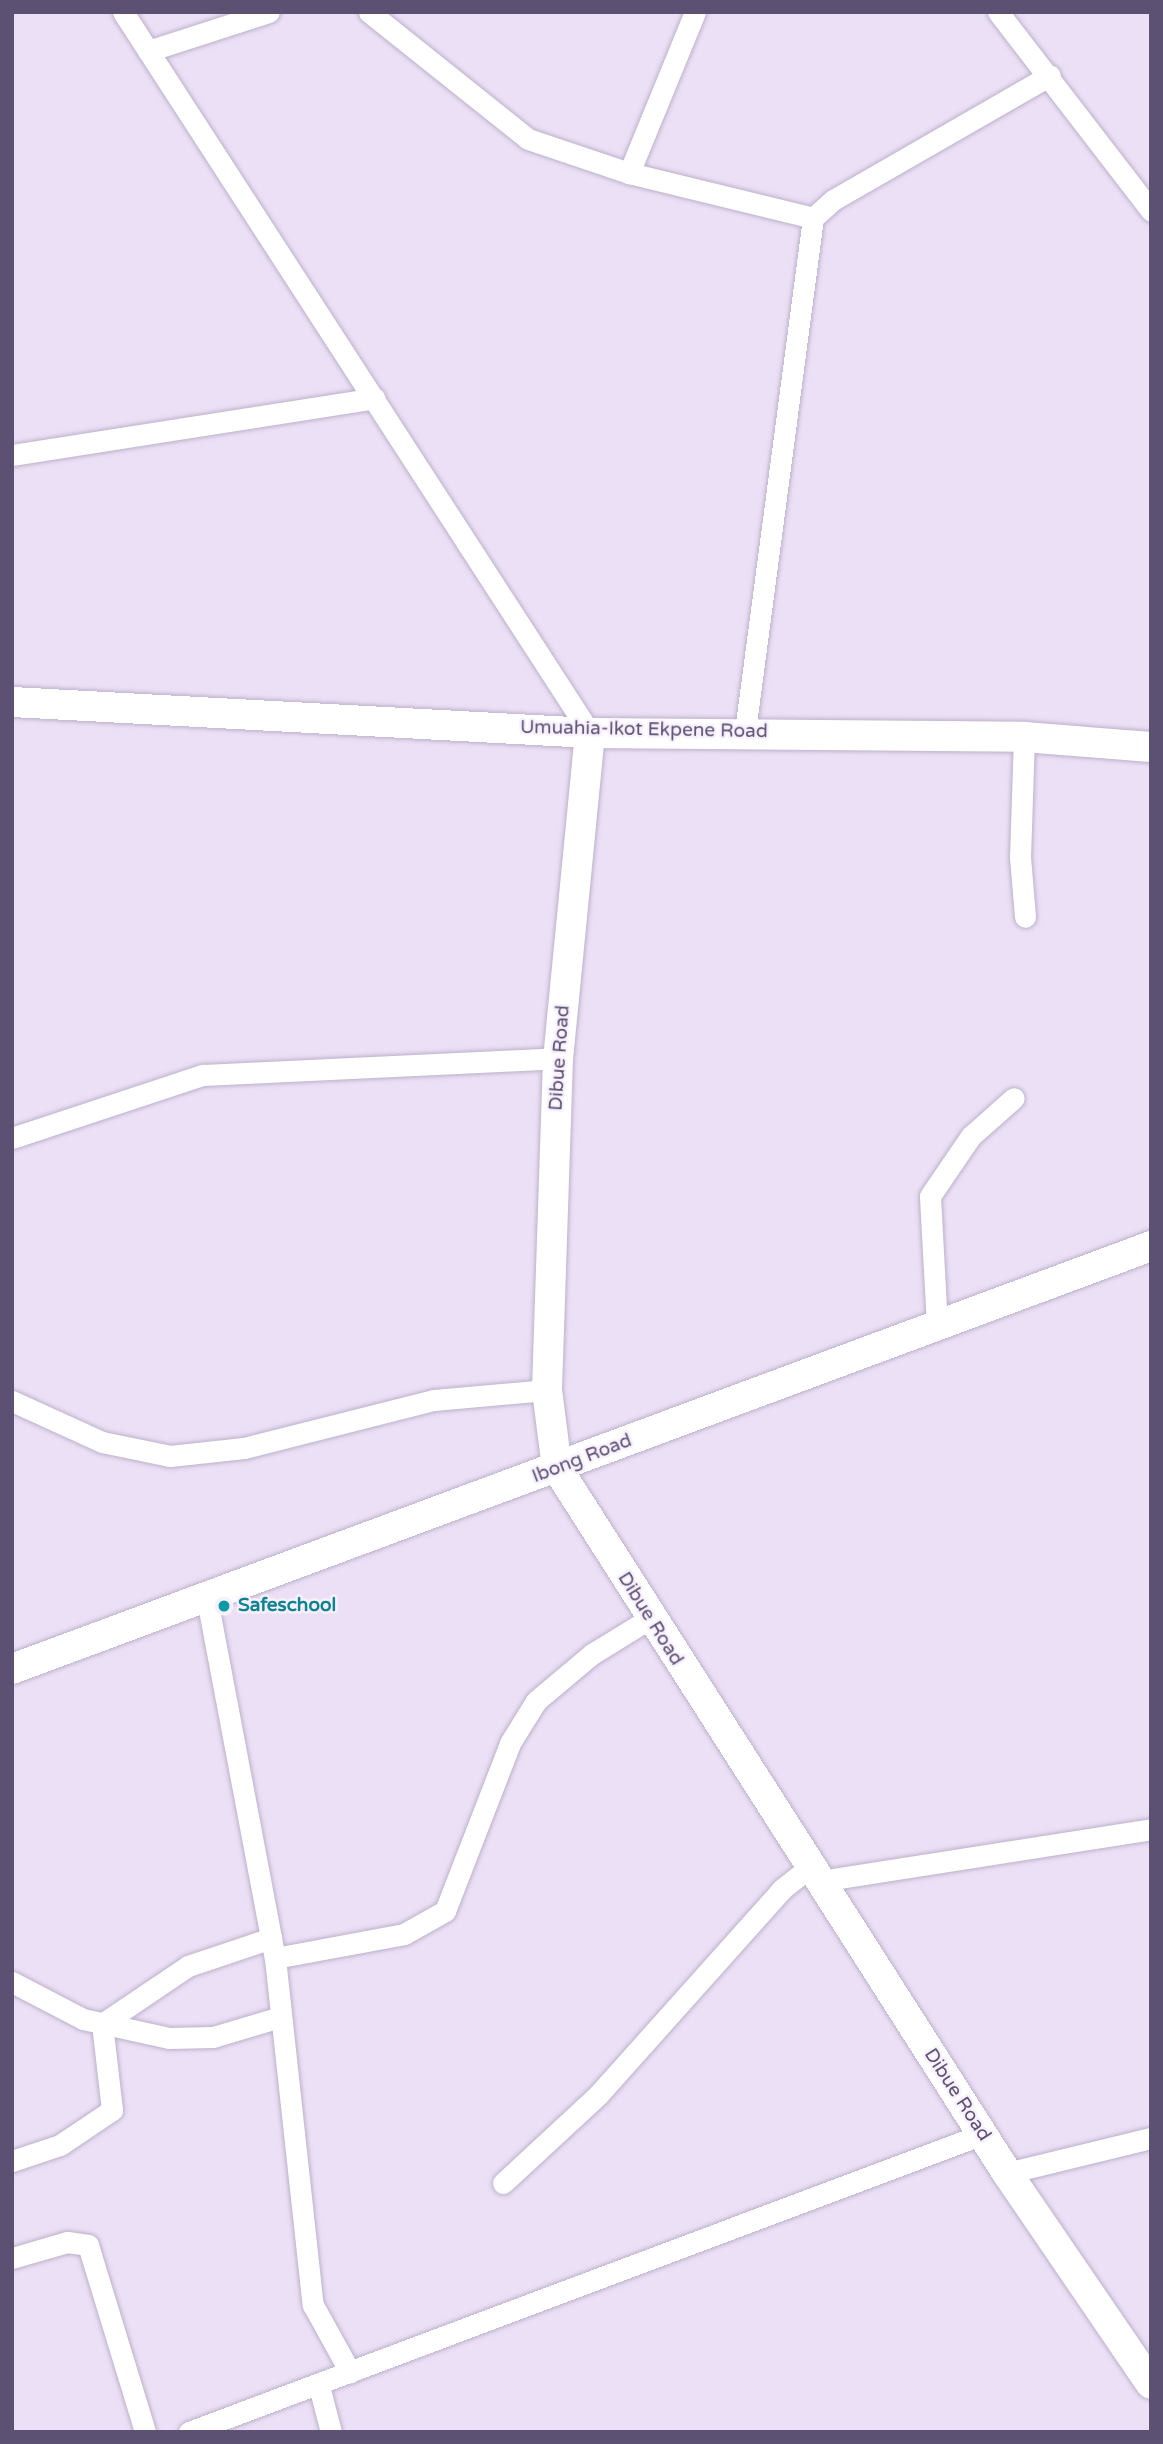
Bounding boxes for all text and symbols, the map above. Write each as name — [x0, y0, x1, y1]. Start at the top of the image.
street label: Umuahia-Ikot Ekpene Road — [520, 716, 768, 744]
street label: Dibue Road — [545, 1004, 575, 1112]
street label: Ibong Road — [529, 1430, 635, 1488]
street label: Dibue Road — [612, 1568, 688, 1670]
place label: Safeschool — [238, 1595, 336, 1617]
marker: Safeschool — [216, 1598, 232, 1614]
street label: Dibue Road — [919, 2044, 995, 2146]

